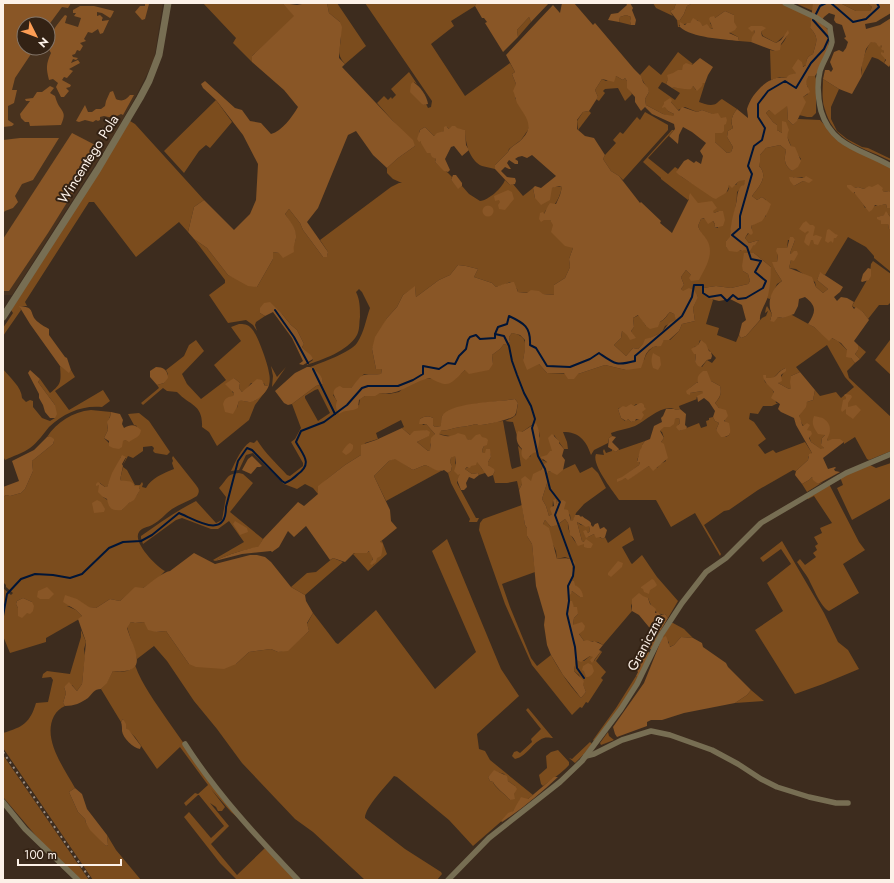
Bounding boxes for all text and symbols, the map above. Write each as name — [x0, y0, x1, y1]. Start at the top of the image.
north arrow — [16, 16, 56, 56]
text: N — [35, 34, 52, 51]
street label: Wincentego Pola — [53, 111, 123, 207]
street label: Graniczna — [622, 612, 668, 674]
scale bar — [18, 841, 121, 867]
text: 100 m — [24, 846, 57, 864]

